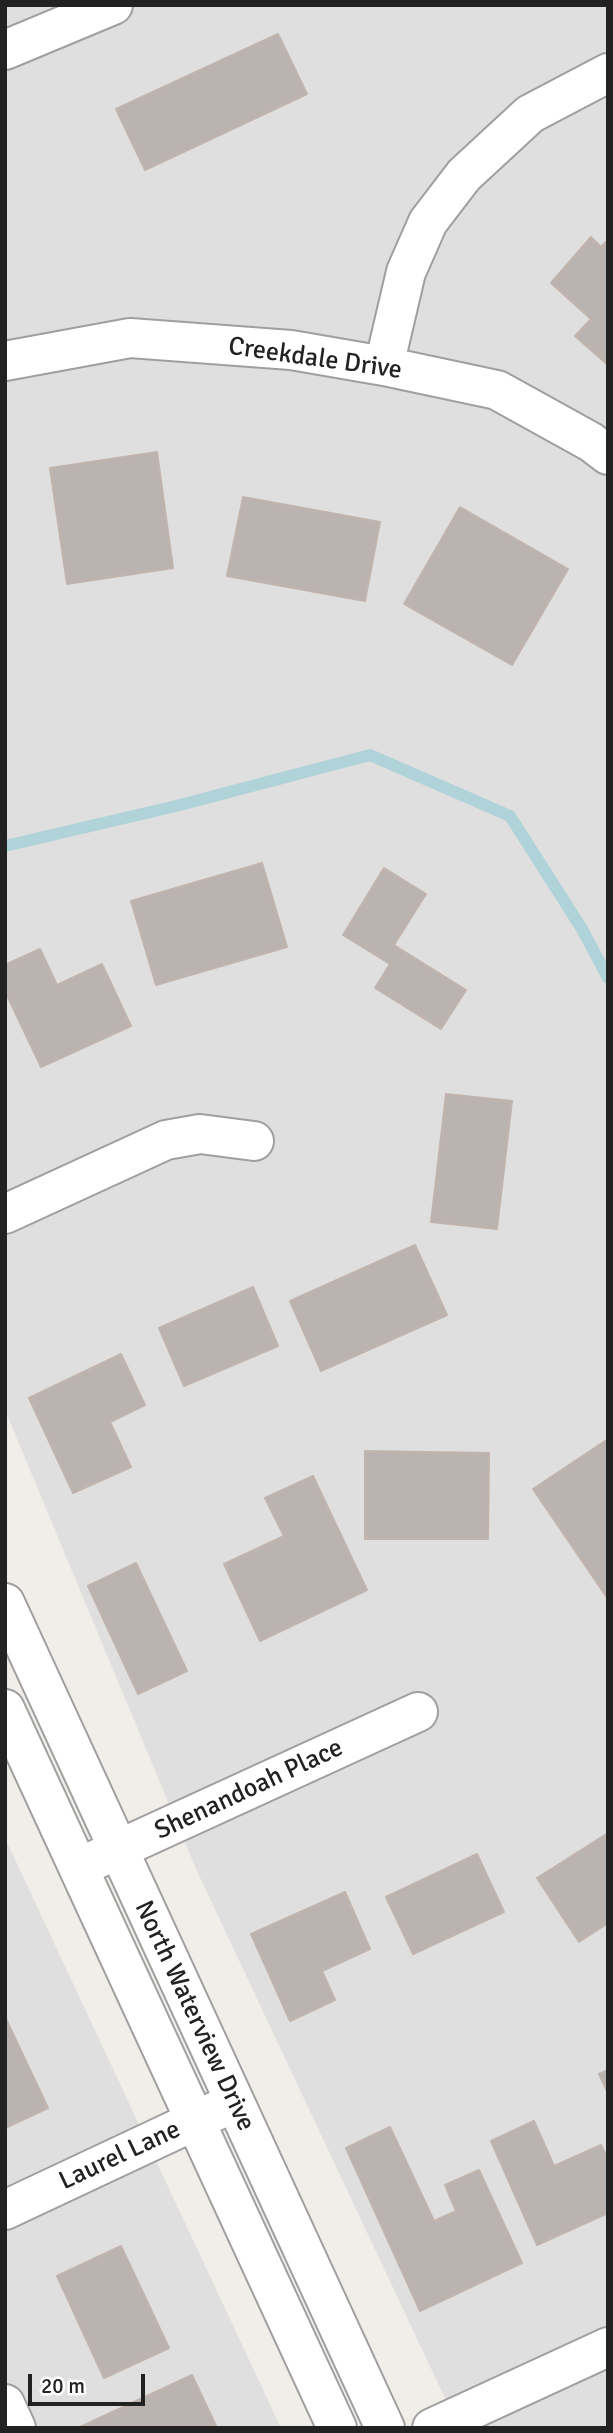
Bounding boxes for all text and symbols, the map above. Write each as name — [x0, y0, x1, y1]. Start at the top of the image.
street label: Creekdale Drive — [226, 331, 404, 387]
street label: Shenandoah Place — [150, 1733, 348, 1847]
street label: North Waterview Drive — [127, 1896, 261, 2136]
street label: Laurel Lane — [55, 2114, 185, 2198]
scale bar — [32, 2360, 149, 2404]
text: 20 m — [41, 2373, 85, 2399]

